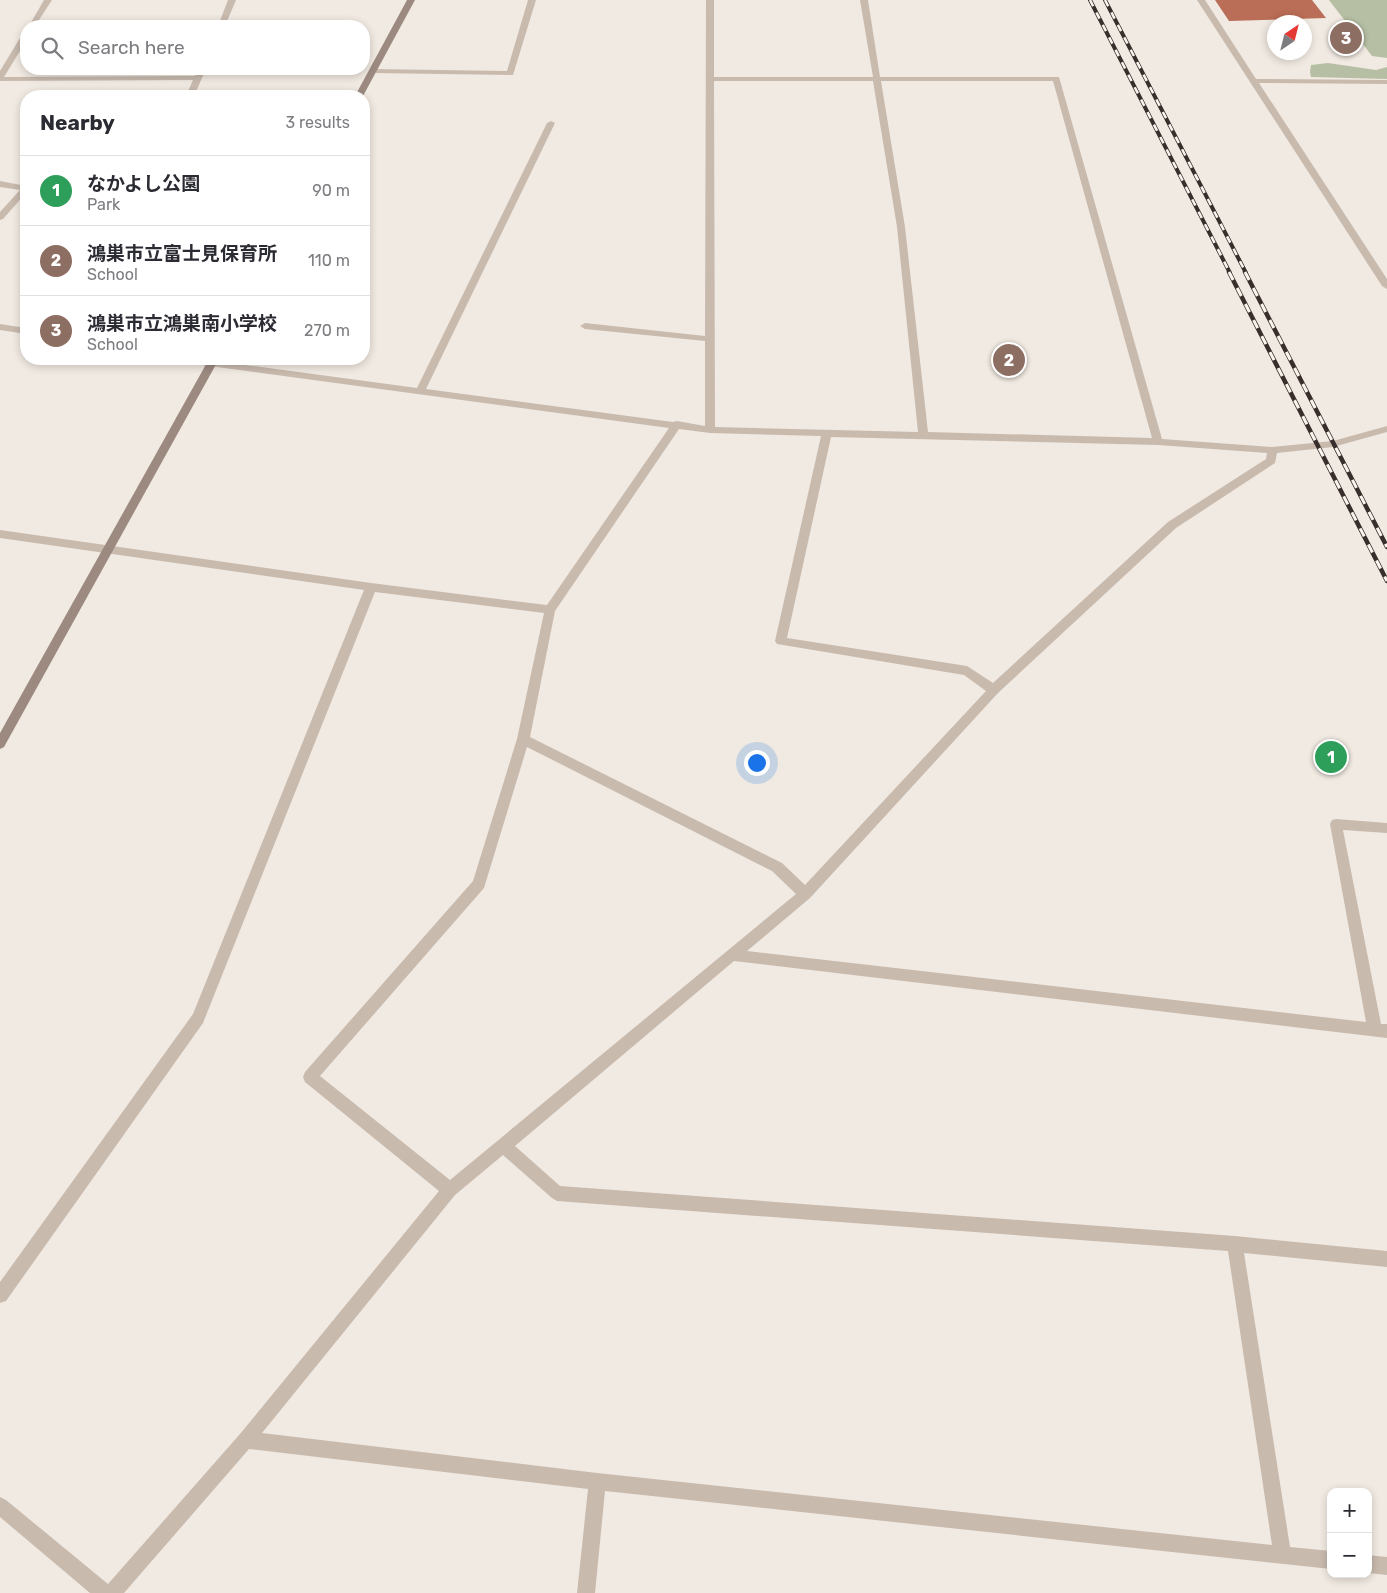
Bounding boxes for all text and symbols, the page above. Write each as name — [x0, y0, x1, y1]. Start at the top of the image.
north arrow — [1267, 15, 1312, 60]
pin: 3 — [1330, 19, 1362, 57]
search box — [20, 20, 370, 75]
icon: search — [38, 34, 66, 62]
text: Search here — [78, 36, 185, 59]
text: Nearby — [40, 110, 115, 135]
text: 3 results — [285, 113, 350, 132]
text: なかよし公園 — [87, 172, 200, 195]
text: 1 — [52, 181, 60, 200]
text: 90 m — [312, 181, 350, 200]
text: Park — [87, 195, 120, 214]
text: 鴻巣市立富士見保育所 — [87, 242, 277, 265]
text: 2 — [51, 251, 61, 270]
text: 110 m — [308, 251, 350, 270]
text: School — [87, 265, 138, 284]
text: 鴻巣市立鴻巣南小学校 — [87, 312, 277, 335]
text: 3 — [51, 321, 61, 340]
text: 270 m — [304, 321, 350, 340]
text: School — [87, 335, 138, 354]
pin: 2 — [993, 341, 1025, 379]
pin: 1 — [1315, 738, 1347, 776]
your location — [744, 750, 770, 776]
map controls — [1327, 1488, 1372, 1578]
button: + — [1327, 1488, 1372, 1533]
button: − — [1327, 1533, 1372, 1578]

